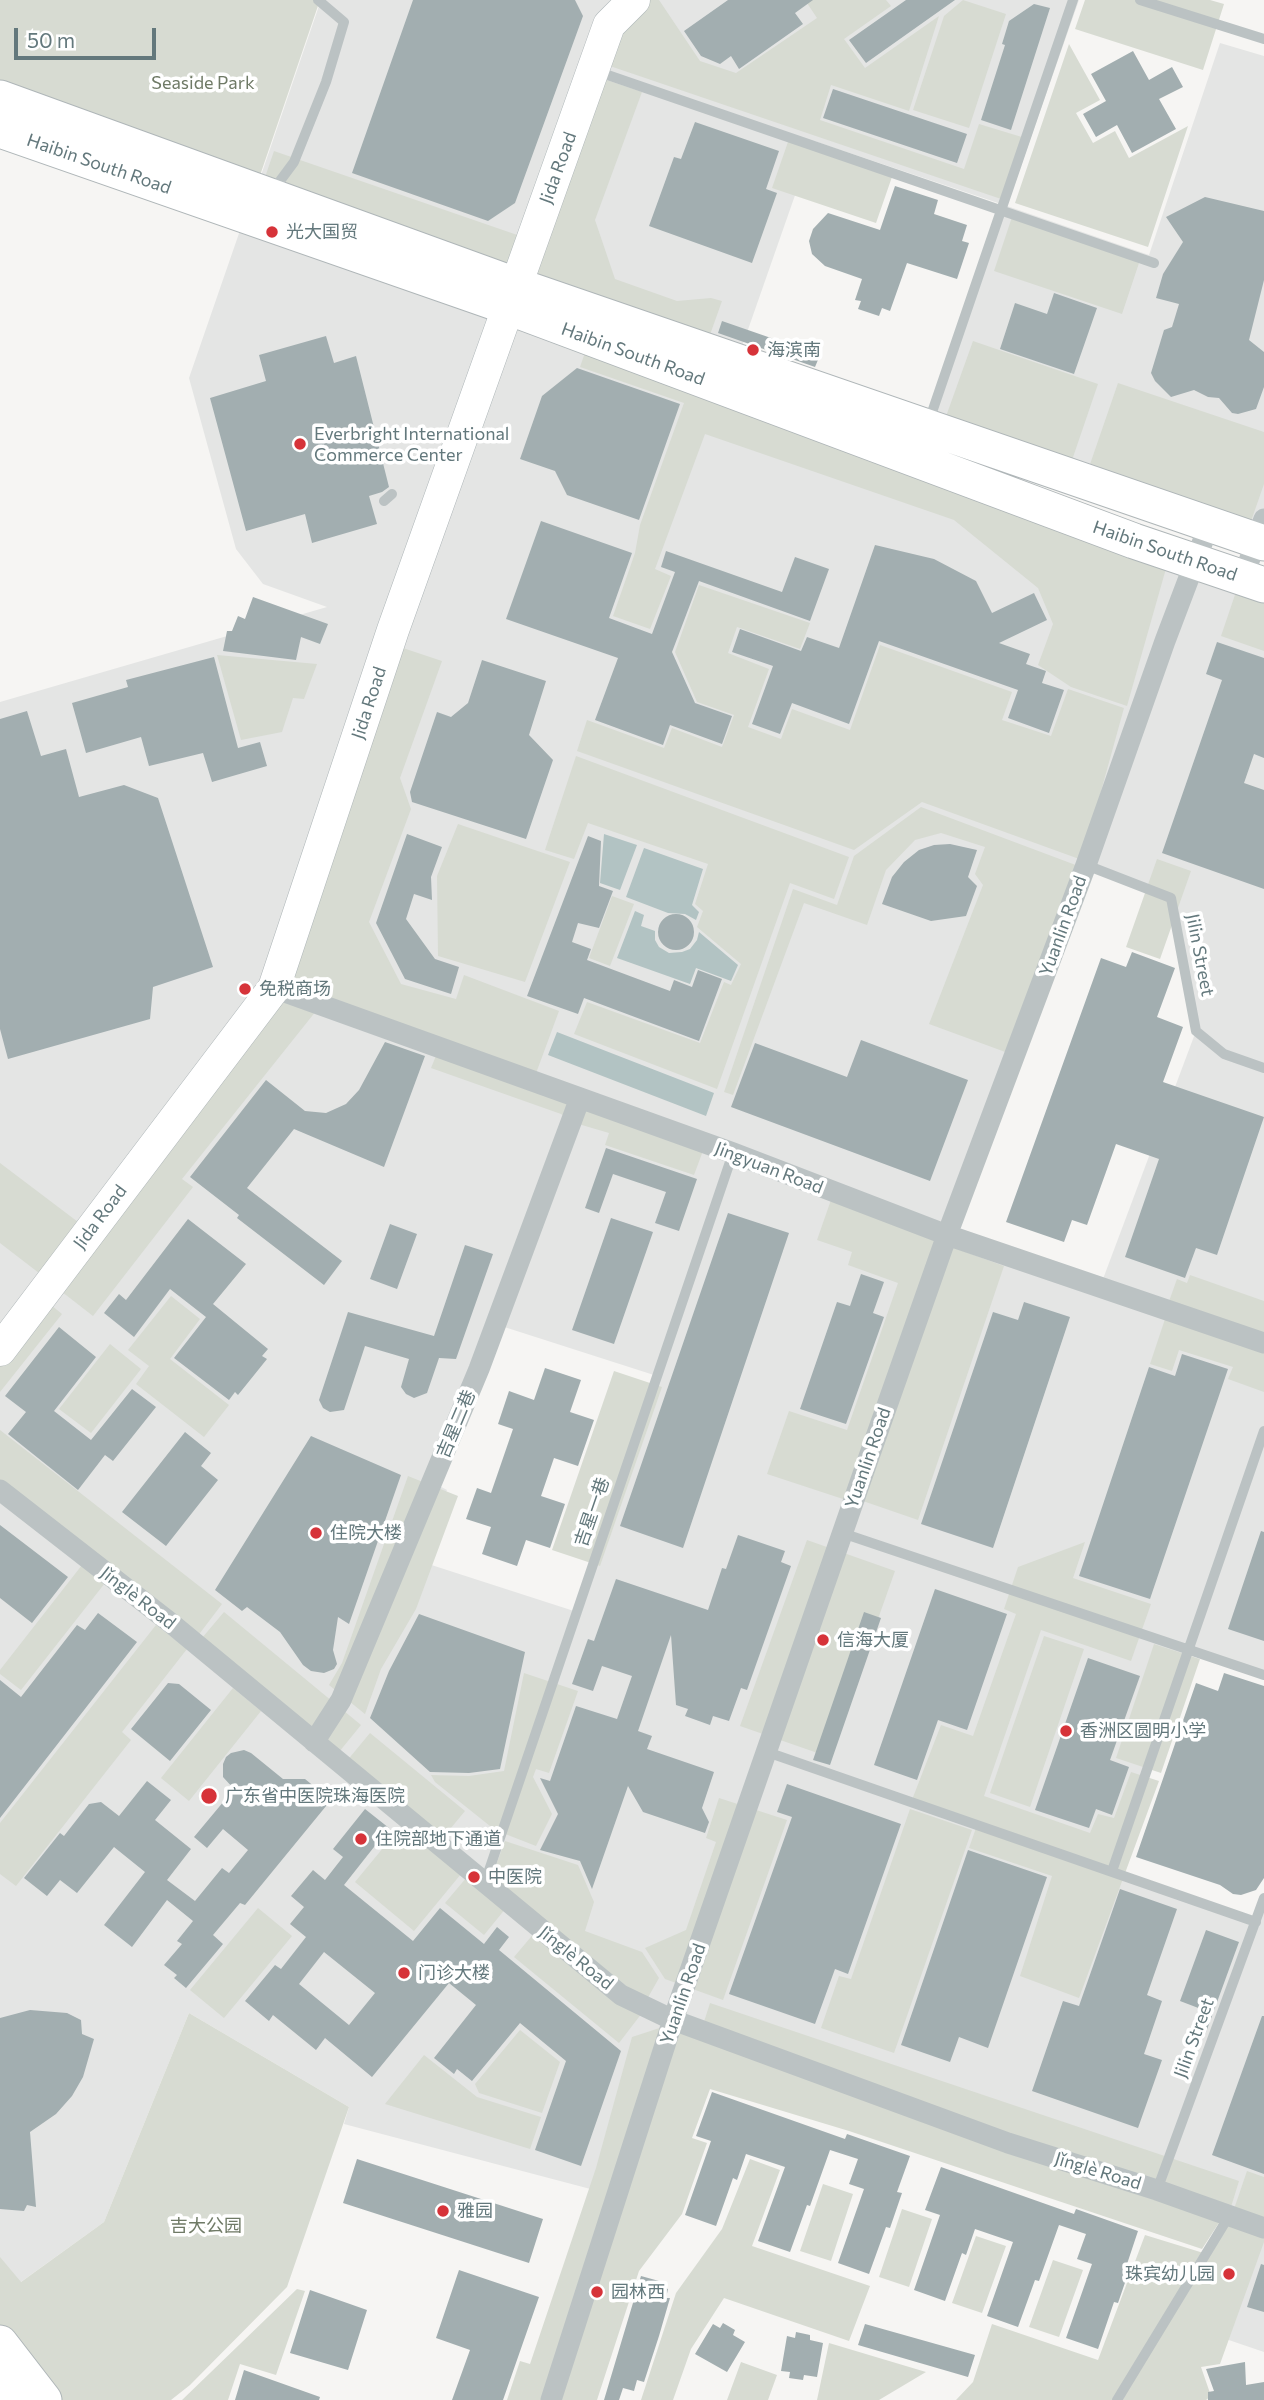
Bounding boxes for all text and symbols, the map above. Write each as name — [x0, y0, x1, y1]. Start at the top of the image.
scale bar — [18, 14, 159, 58]
text: 50 m — [27, 27, 75, 52]
park label: Seaside Park — [151, 72, 255, 94]
street label: Haibin South Road — [24, 129, 174, 199]
street label: Jida Road — [535, 129, 581, 207]
place label: 光大国贸 — [286, 221, 358, 243]
marker: 光大国贸 — [264, 224, 280, 240]
street label: Haibin South Road — [558, 318, 708, 390]
place label: 海滨南 — [767, 339, 821, 361]
marker: 海滨南 — [745, 342, 761, 358]
place label: Everbright International Commerce Center — [314, 423, 509, 466]
marker: Everbright International Commerce Center — [292, 436, 308, 452]
street label: Haibin South Road — [1090, 516, 1240, 586]
street label: Jida Road — [347, 664, 391, 742]
street label: Yuanlin Road — [1035, 873, 1091, 979]
street label: Jilin Street — [1181, 912, 1219, 998]
place label: 免税商场 — [259, 978, 331, 1000]
marker: 免税商场 — [237, 981, 253, 997]
street label: Jingyuan Road — [712, 1137, 826, 1199]
street label: Jida Road — [69, 1180, 131, 1254]
street label: 吉星二巷 — [432, 1387, 480, 1461]
street label: Yuanlin Road — [841, 1405, 895, 1511]
street label: 吉星一巷 — [570, 1474, 614, 1550]
place label: 住院大楼 — [330, 1522, 402, 1544]
marker: 住院大楼 — [308, 1525, 324, 1541]
street label: Jǐnglè Road — [96, 1562, 180, 1634]
place label: 信海大厦 — [837, 1629, 909, 1651]
marker: 信海大厦 — [815, 1632, 831, 1648]
place label: 香洲区圆明小学 — [1080, 1720, 1206, 1742]
marker: 香洲区圆明小学 — [1058, 1723, 1074, 1739]
place label: 广东省中医院珠海医院 — [225, 1785, 405, 1807]
marker: 广东省中医院珠海医院 — [199, 1786, 219, 1806]
place label: 住院部地下通道 — [375, 1828, 501, 1850]
marker: 住院部地下通道 — [353, 1831, 369, 1847]
place label: 中医院 — [488, 1866, 542, 1888]
marker: 中医院 — [466, 1869, 482, 1885]
street label: Jǐnglè Road — [534, 1921, 618, 1995]
street label: Yuanlin Road — [656, 1941, 710, 2047]
place label: 门诊大楼 — [418, 1962, 490, 1984]
marker: 门诊大楼 — [396, 1965, 412, 1981]
street label: Jilin Street — [1170, 1995, 1218, 2081]
street label: Jǐnglè Road — [1052, 2148, 1144, 2194]
place label: 雅园 — [457, 2200, 493, 2222]
marker: 雅园 — [435, 2203, 451, 2219]
park label: 吉大公园 — [170, 2215, 242, 2237]
place label: 珠宾幼儿园 — [1125, 2263, 1215, 2285]
marker: 珠宾幼儿园 — [1221, 2266, 1237, 2282]
place label: 园林西 — [611, 2281, 665, 2303]
marker: 园林西 — [589, 2284, 605, 2300]

